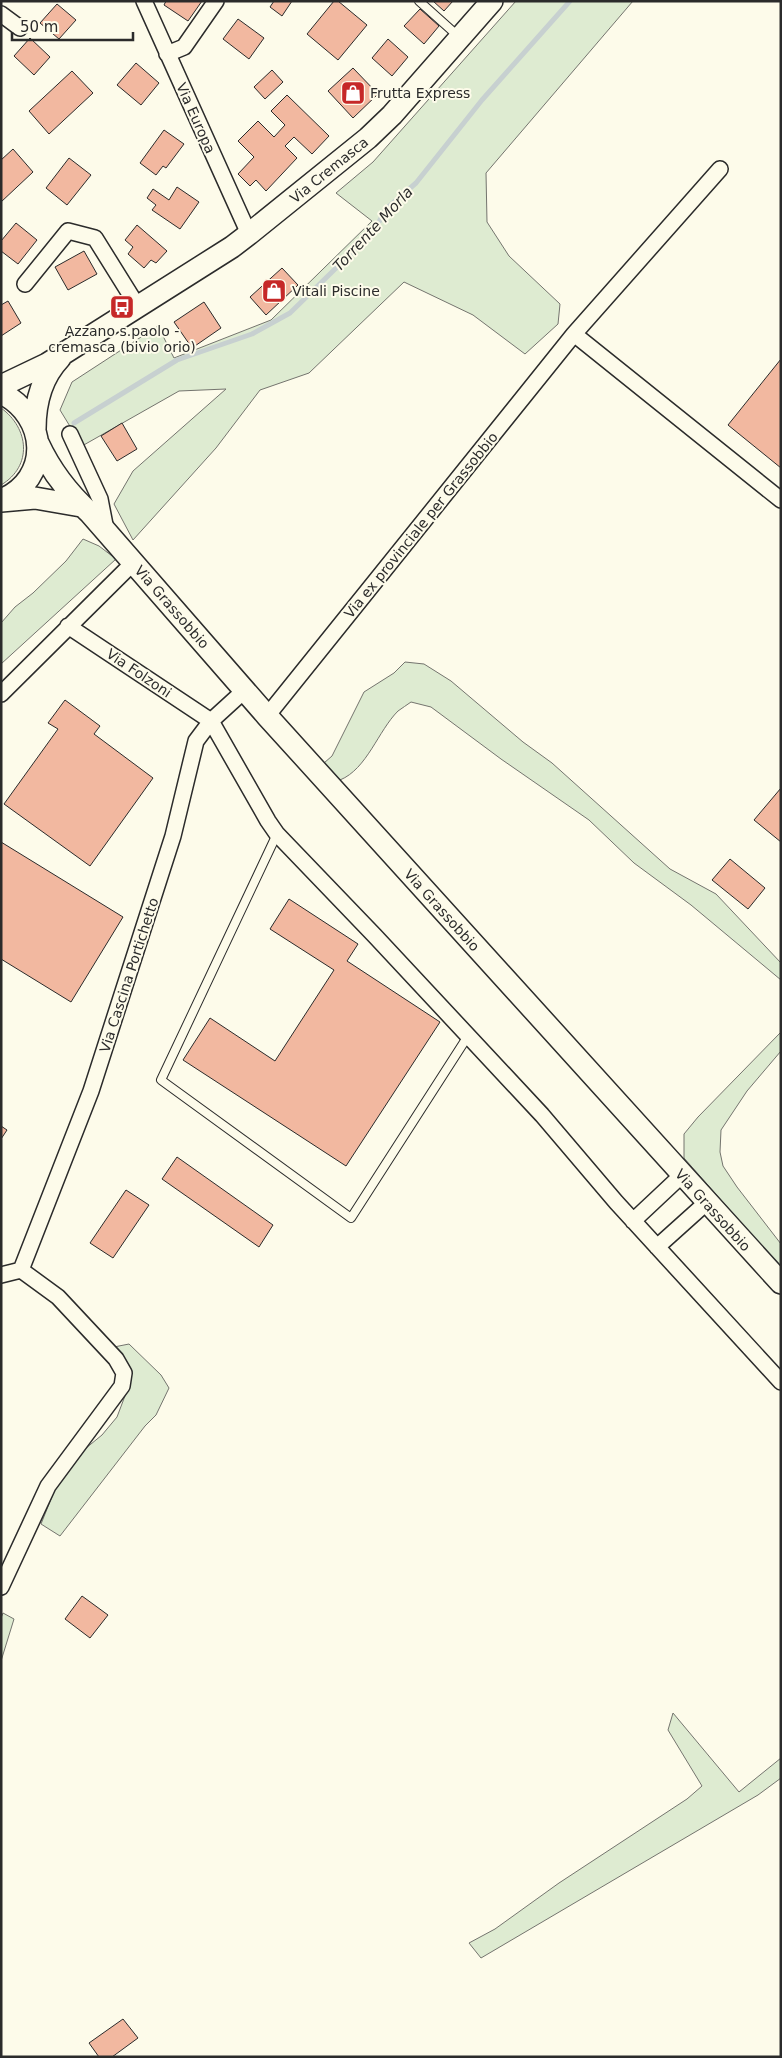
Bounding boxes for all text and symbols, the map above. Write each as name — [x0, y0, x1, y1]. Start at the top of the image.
scale bar — [12, 10, 134, 42]
text: 50 m — [20, 18, 58, 36]
street label: Via Europa — [173, 80, 219, 156]
shop icon: Frutta Express — [340, 80, 366, 106]
place label: Frutta Express — [370, 85, 470, 101]
street label: Via Cremasca — [287, 134, 371, 206]
water label: Torrente Morla — [329, 183, 417, 275]
shop icon: Vitali Piscine — [261, 278, 287, 304]
place label: Vitali Piscine — [292, 283, 380, 299]
bus stop icon: Azzano s.paolo - cremasca (bivio orio) — [109, 294, 135, 320]
place label: Azzano s.paolo - cremasca (bivio orio) — [48, 323, 196, 355]
street label: Via ex provinciale per Grassobbio — [341, 429, 501, 621]
street label: Via Grassobbio — [132, 562, 212, 652]
street label: Via Folzoni — [103, 645, 175, 701]
street label: Via Grassobbio — [401, 866, 483, 954]
street label: Via Cascina Portichetto — [96, 896, 162, 1054]
street label: Via Grassobbio — [672, 1166, 754, 1254]

